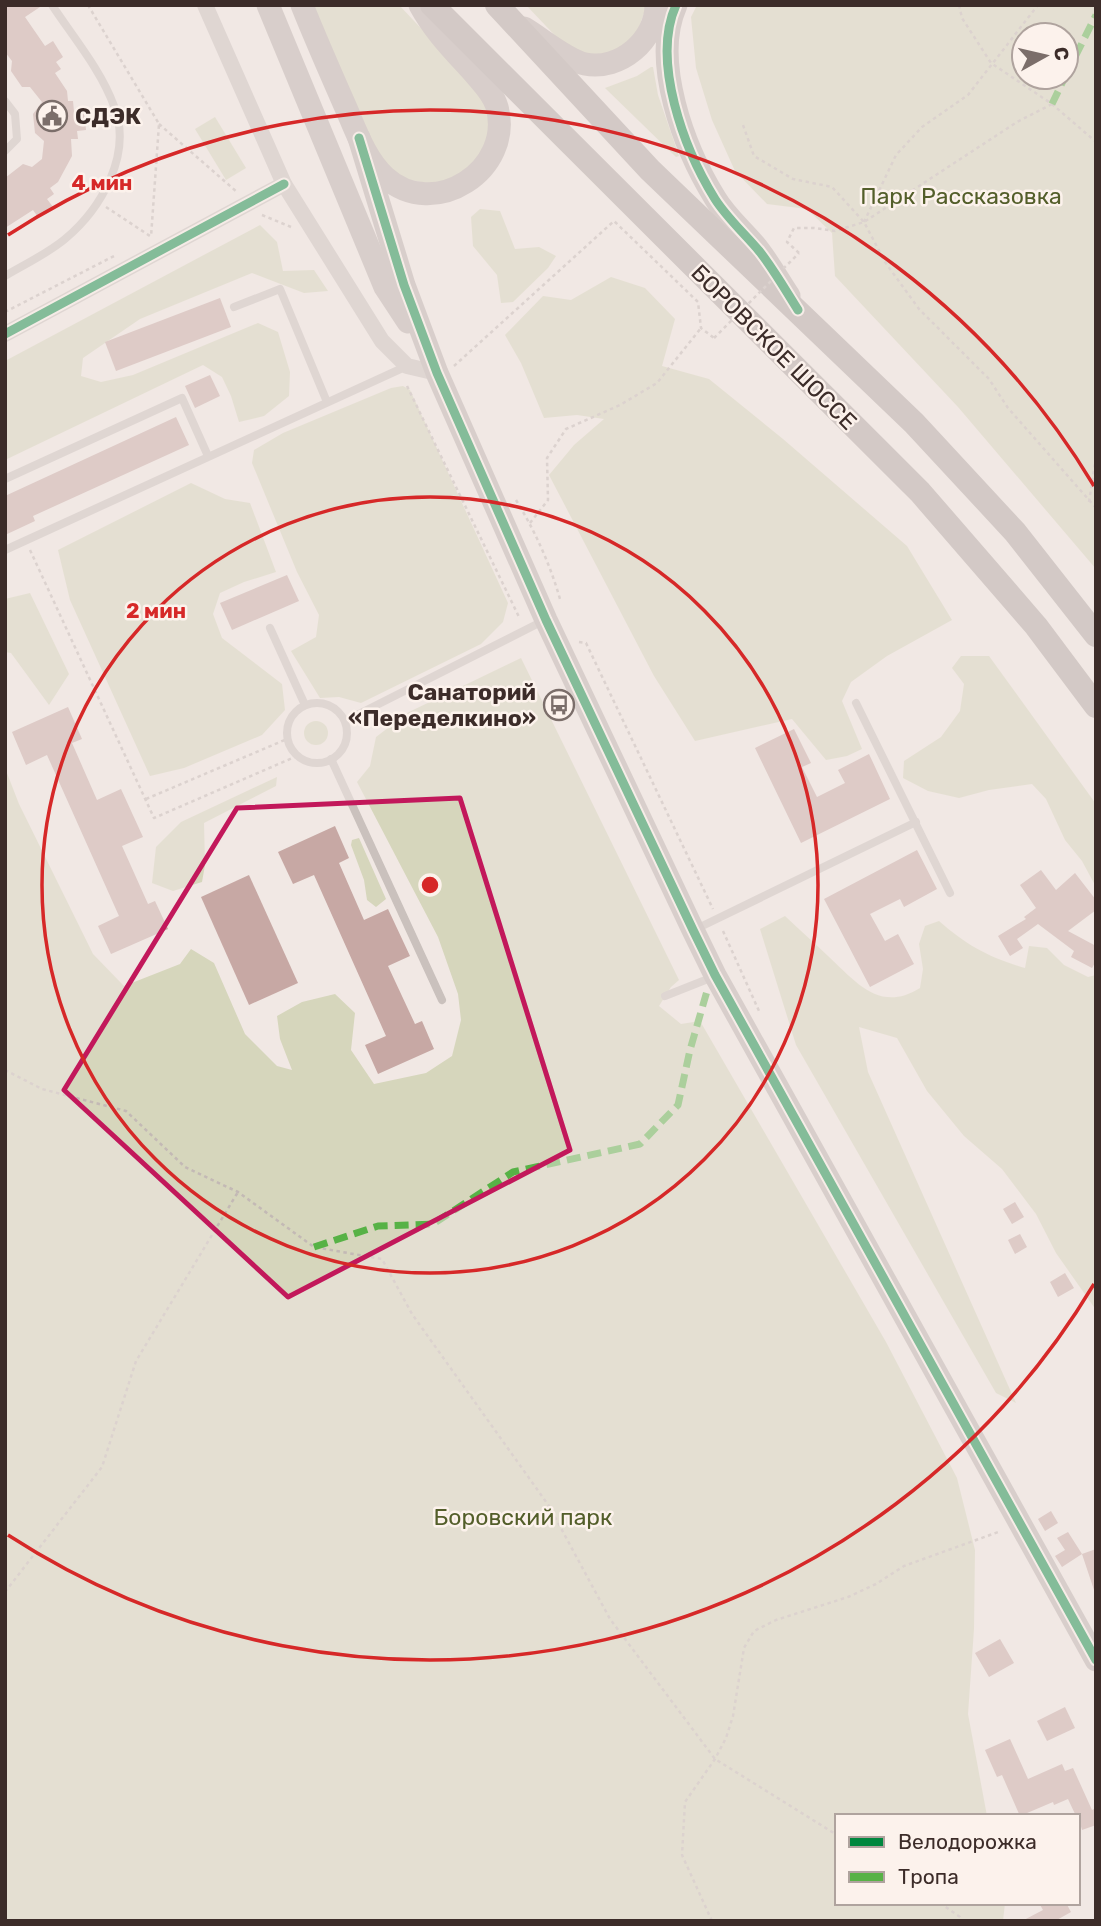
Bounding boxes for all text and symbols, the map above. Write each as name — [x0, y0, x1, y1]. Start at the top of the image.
north arrow — [1010, 21, 1080, 91]
text: С — [1049, 45, 1074, 62]
public building icon: СДЭК — [35, 99, 69, 133]
place label: СДЭК — [75, 102, 141, 130]
text: 4 мин — [72, 170, 132, 195]
park label: Парк Рассказовка — [860, 182, 1062, 210]
street label: БОРОВСКОЕ ШОССЕ — [685, 258, 863, 436]
text: 2 мин — [126, 598, 186, 623]
place label: Санаторий «Переделкино» — [348, 678, 536, 732]
bus stop icon: Санаторий «Переделкино» — [542, 688, 576, 722]
centre of rings — [418, 873, 442, 897]
park label: Боровский парк — [434, 1503, 612, 1531]
legend — [835, 1814, 1080, 1905]
text: Велодорожка — [898, 1829, 1037, 1854]
text: Тропа — [898, 1864, 959, 1889]

